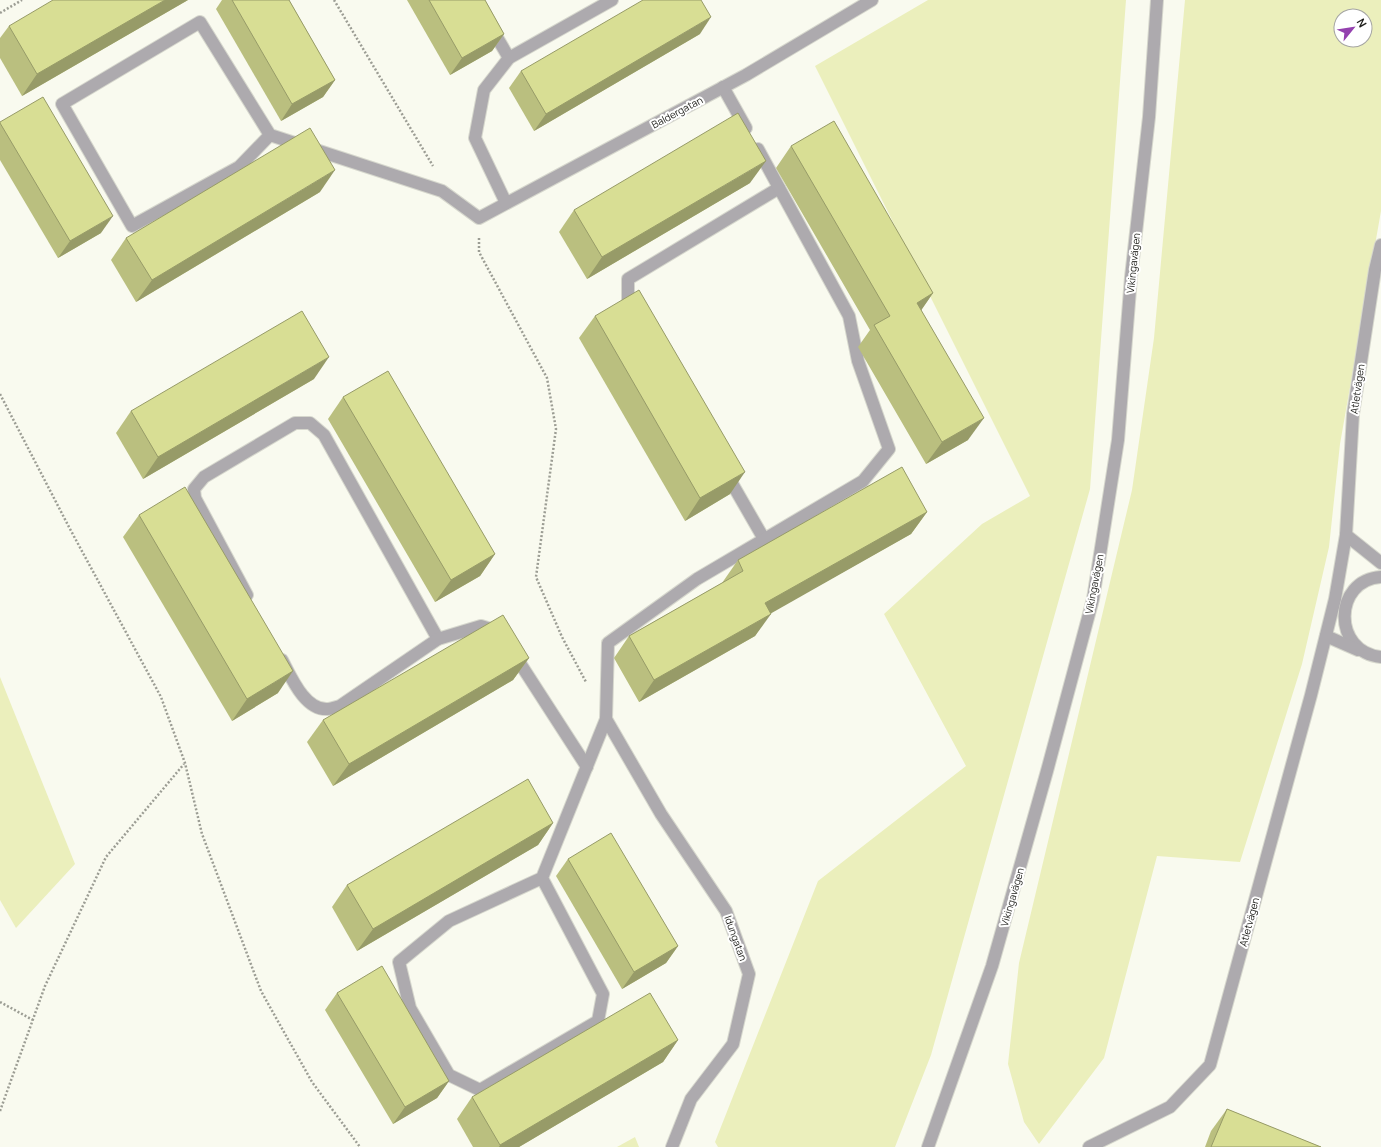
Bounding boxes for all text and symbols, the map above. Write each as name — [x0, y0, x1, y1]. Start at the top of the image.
north arrow — [1333, 8, 1373, 48]
text: N — [1354, 16, 1371, 30]
street label: Baldergatan — [649, 93, 705, 131]
street label: Vikingavägen — [1123, 232, 1143, 294]
street label: Atletvägen — [1347, 363, 1367, 415]
street label: Vikingavägen — [1081, 553, 1107, 615]
street label: Vikingavägen — [997, 866, 1027, 928]
street label: Atletvägen — [1236, 896, 1262, 948]
street label: Idungatan — [721, 913, 751, 963]

